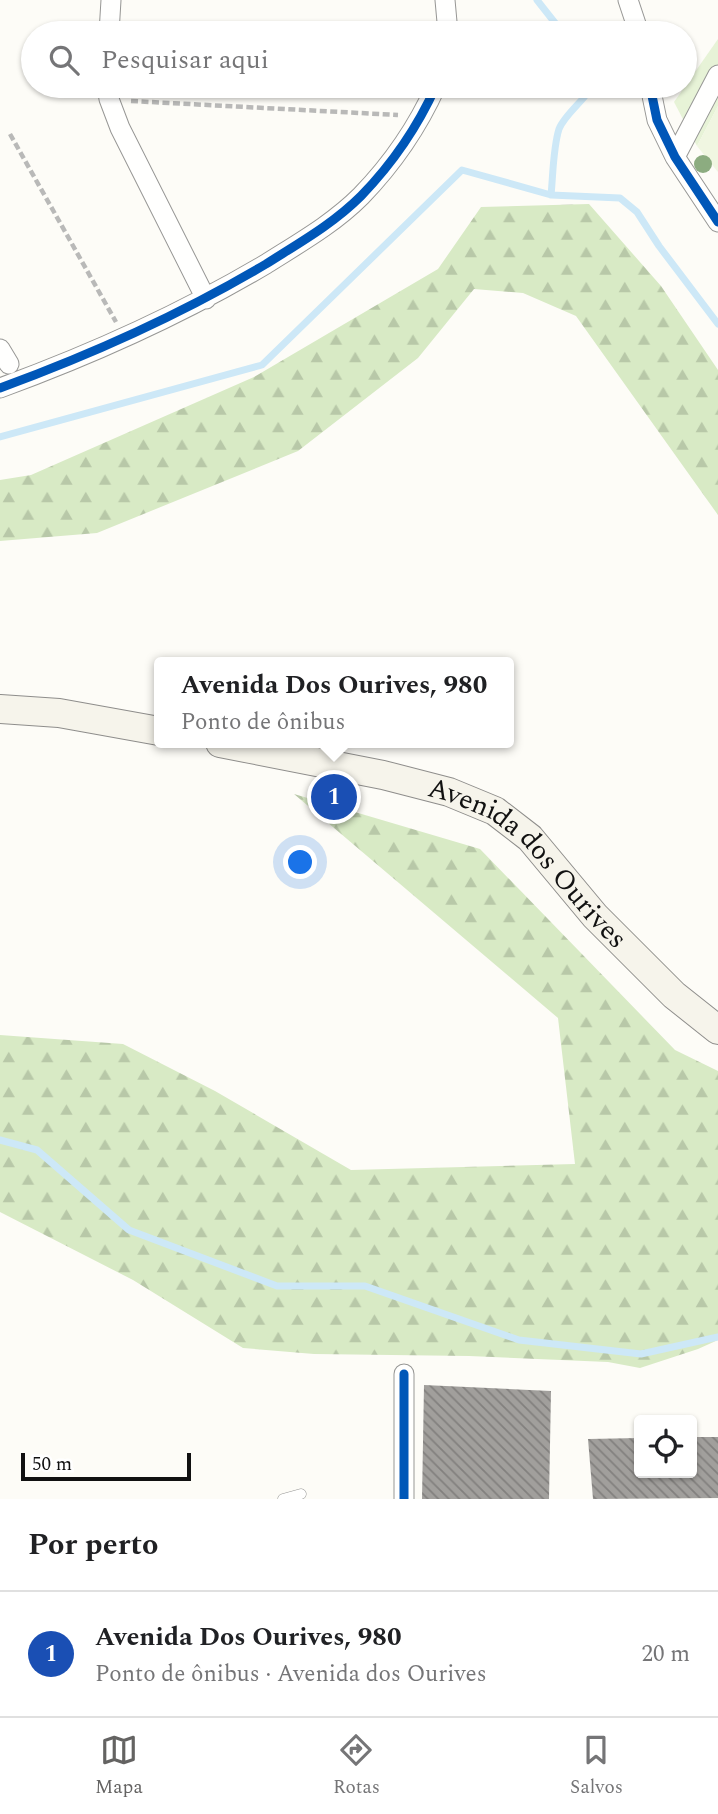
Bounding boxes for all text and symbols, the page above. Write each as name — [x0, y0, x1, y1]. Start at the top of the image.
search box — [21, 21, 697, 98]
text: Pesquisar aqui — [101, 40, 269, 80]
icon: search — [45, 41, 83, 79]
popup — [154, 657, 514, 748]
text: Avenida Dos Ourives, 980 — [181, 665, 487, 705]
text: Ponto de ônibus — [181, 705, 345, 740]
street label: Avenida dos Ourives — [423, 766, 638, 959]
pin: 1 — [311, 771, 357, 823]
your location — [283, 845, 317, 879]
map controls — [634, 1415, 697, 1478]
button: locate — [634, 1415, 697, 1478]
scale bar — [21, 1450, 191, 1482]
text: 50 m — [32, 1450, 72, 1479]
text: Por perto — [28, 1522, 158, 1568]
text: Avenida Dos Ourives, 980 — [95, 1617, 402, 1657]
text: 1 — [45, 1637, 57, 1672]
text: 20 m — [641, 1637, 690, 1672]
text: Ponto de ônibus · Avenida dos Ourives — [95, 1657, 487, 1692]
tab: Mapa — [95, 1731, 143, 1802]
tab: Rotas — [333, 1731, 380, 1802]
tab: Salvos — [570, 1731, 623, 1802]

